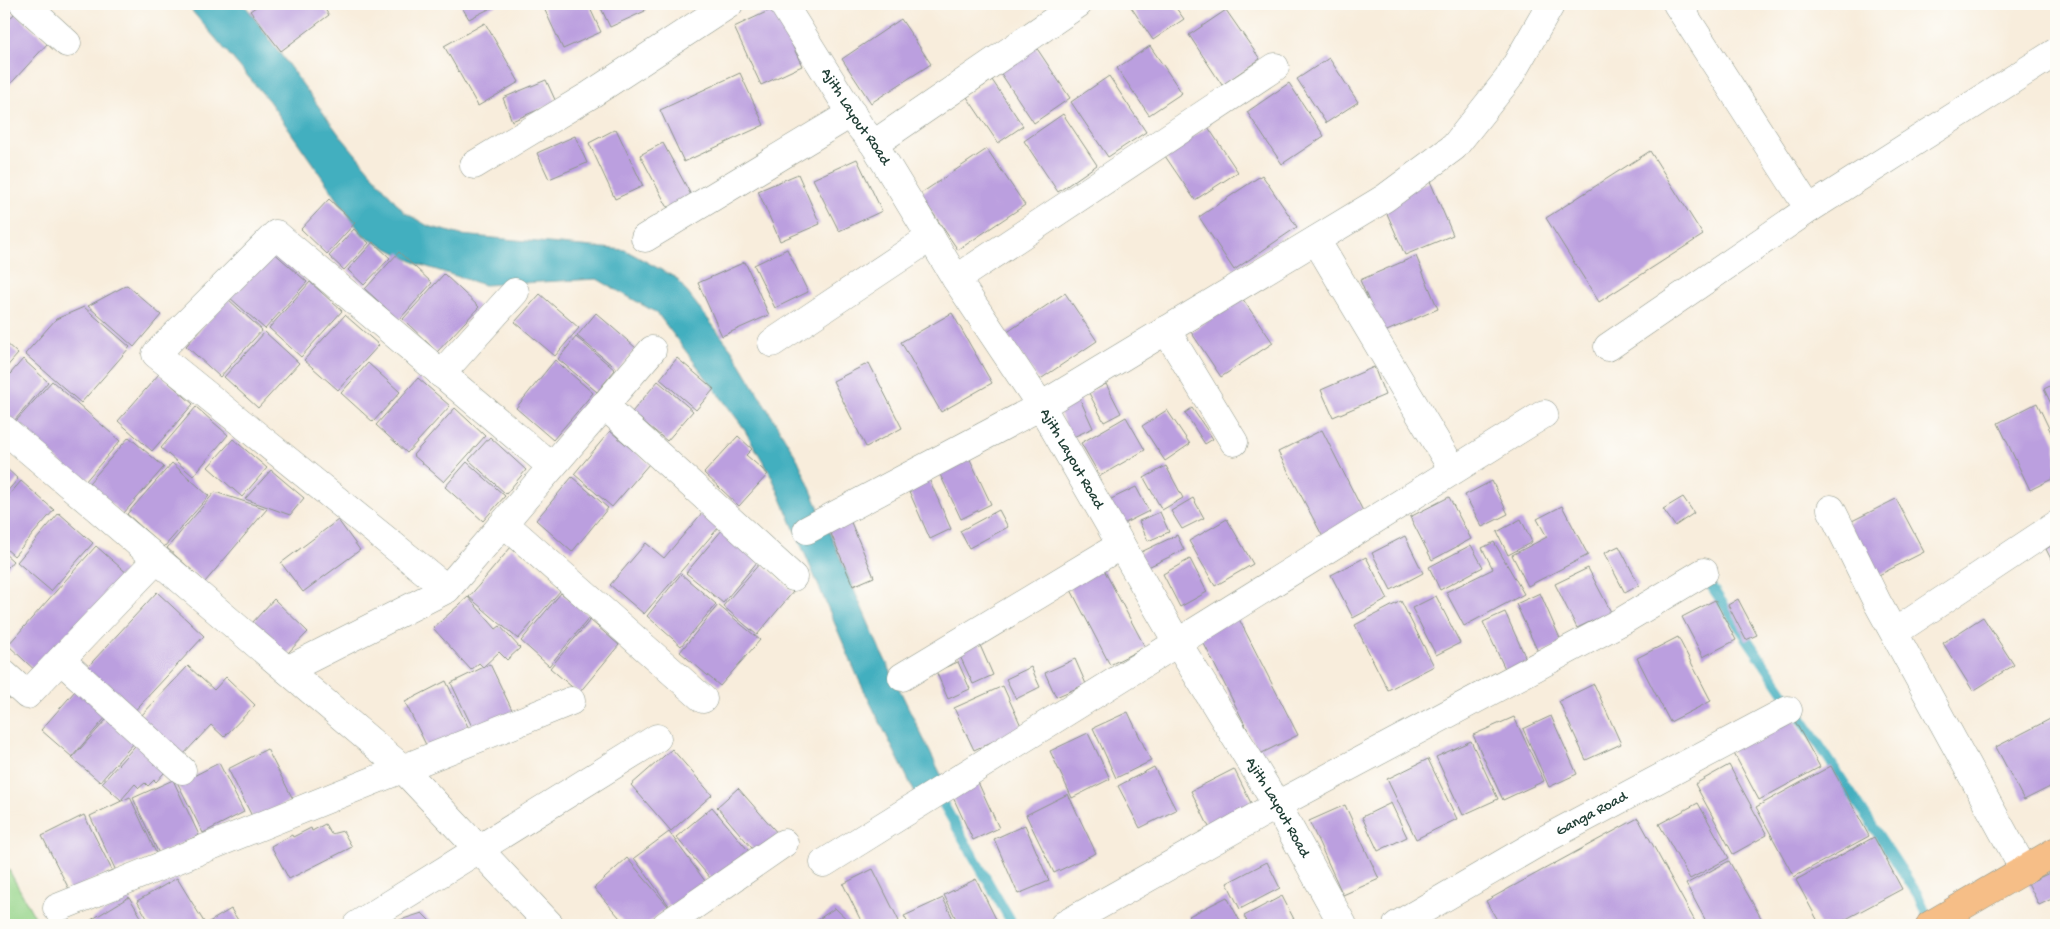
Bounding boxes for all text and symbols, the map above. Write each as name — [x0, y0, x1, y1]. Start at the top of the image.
street label: Ajith Layout Road — [817, 65, 894, 170]
street label: Ajith Layout Road — [1036, 406, 1108, 513]
street label: Ajith Layout Road — [1241, 754, 1314, 862]
street label: Ganga Road — [1553, 788, 1632, 841]

